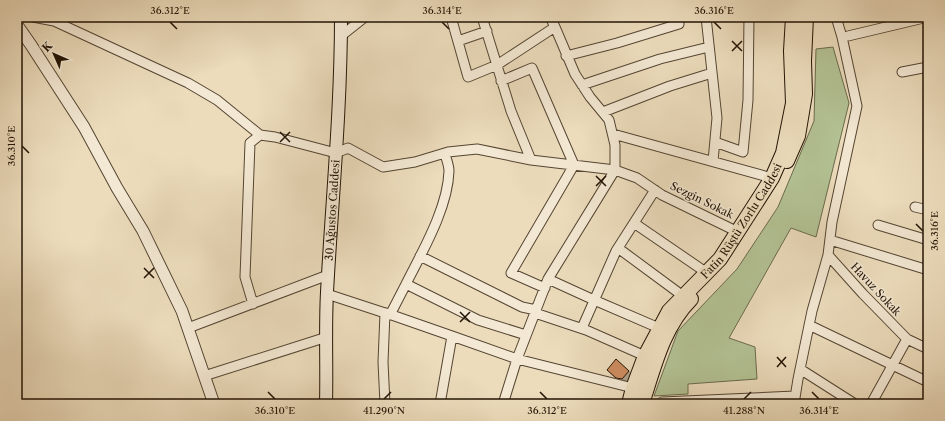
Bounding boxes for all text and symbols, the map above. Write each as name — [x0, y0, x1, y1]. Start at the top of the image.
text: 36.312°E — [150, 4, 190, 17]
text: 36.314°E — [422, 4, 462, 17]
text: 36.316°E — [694, 4, 734, 17]
north arrow — [34, 34, 74, 74]
text: K — [39, 38, 56, 55]
text: 36.310°E — [5, 126, 18, 166]
street label: 30 Ağustos Caddesi — [322, 159, 343, 261]
street label: Fatin Rüştü Zorlu Caddesi — [698, 160, 785, 282]
street label: Sezgin Sokak — [668, 179, 737, 222]
text: 36.316°E — [928, 211, 941, 251]
street label: Havuz Sokak — [848, 259, 905, 319]
text: 36.310°E — [255, 404, 295, 417]
text: 41.290°N — [363, 404, 405, 417]
text: 36.312°E — [527, 404, 567, 417]
text: 41.288°N — [723, 404, 765, 417]
text: 36.314°E — [799, 404, 839, 417]

